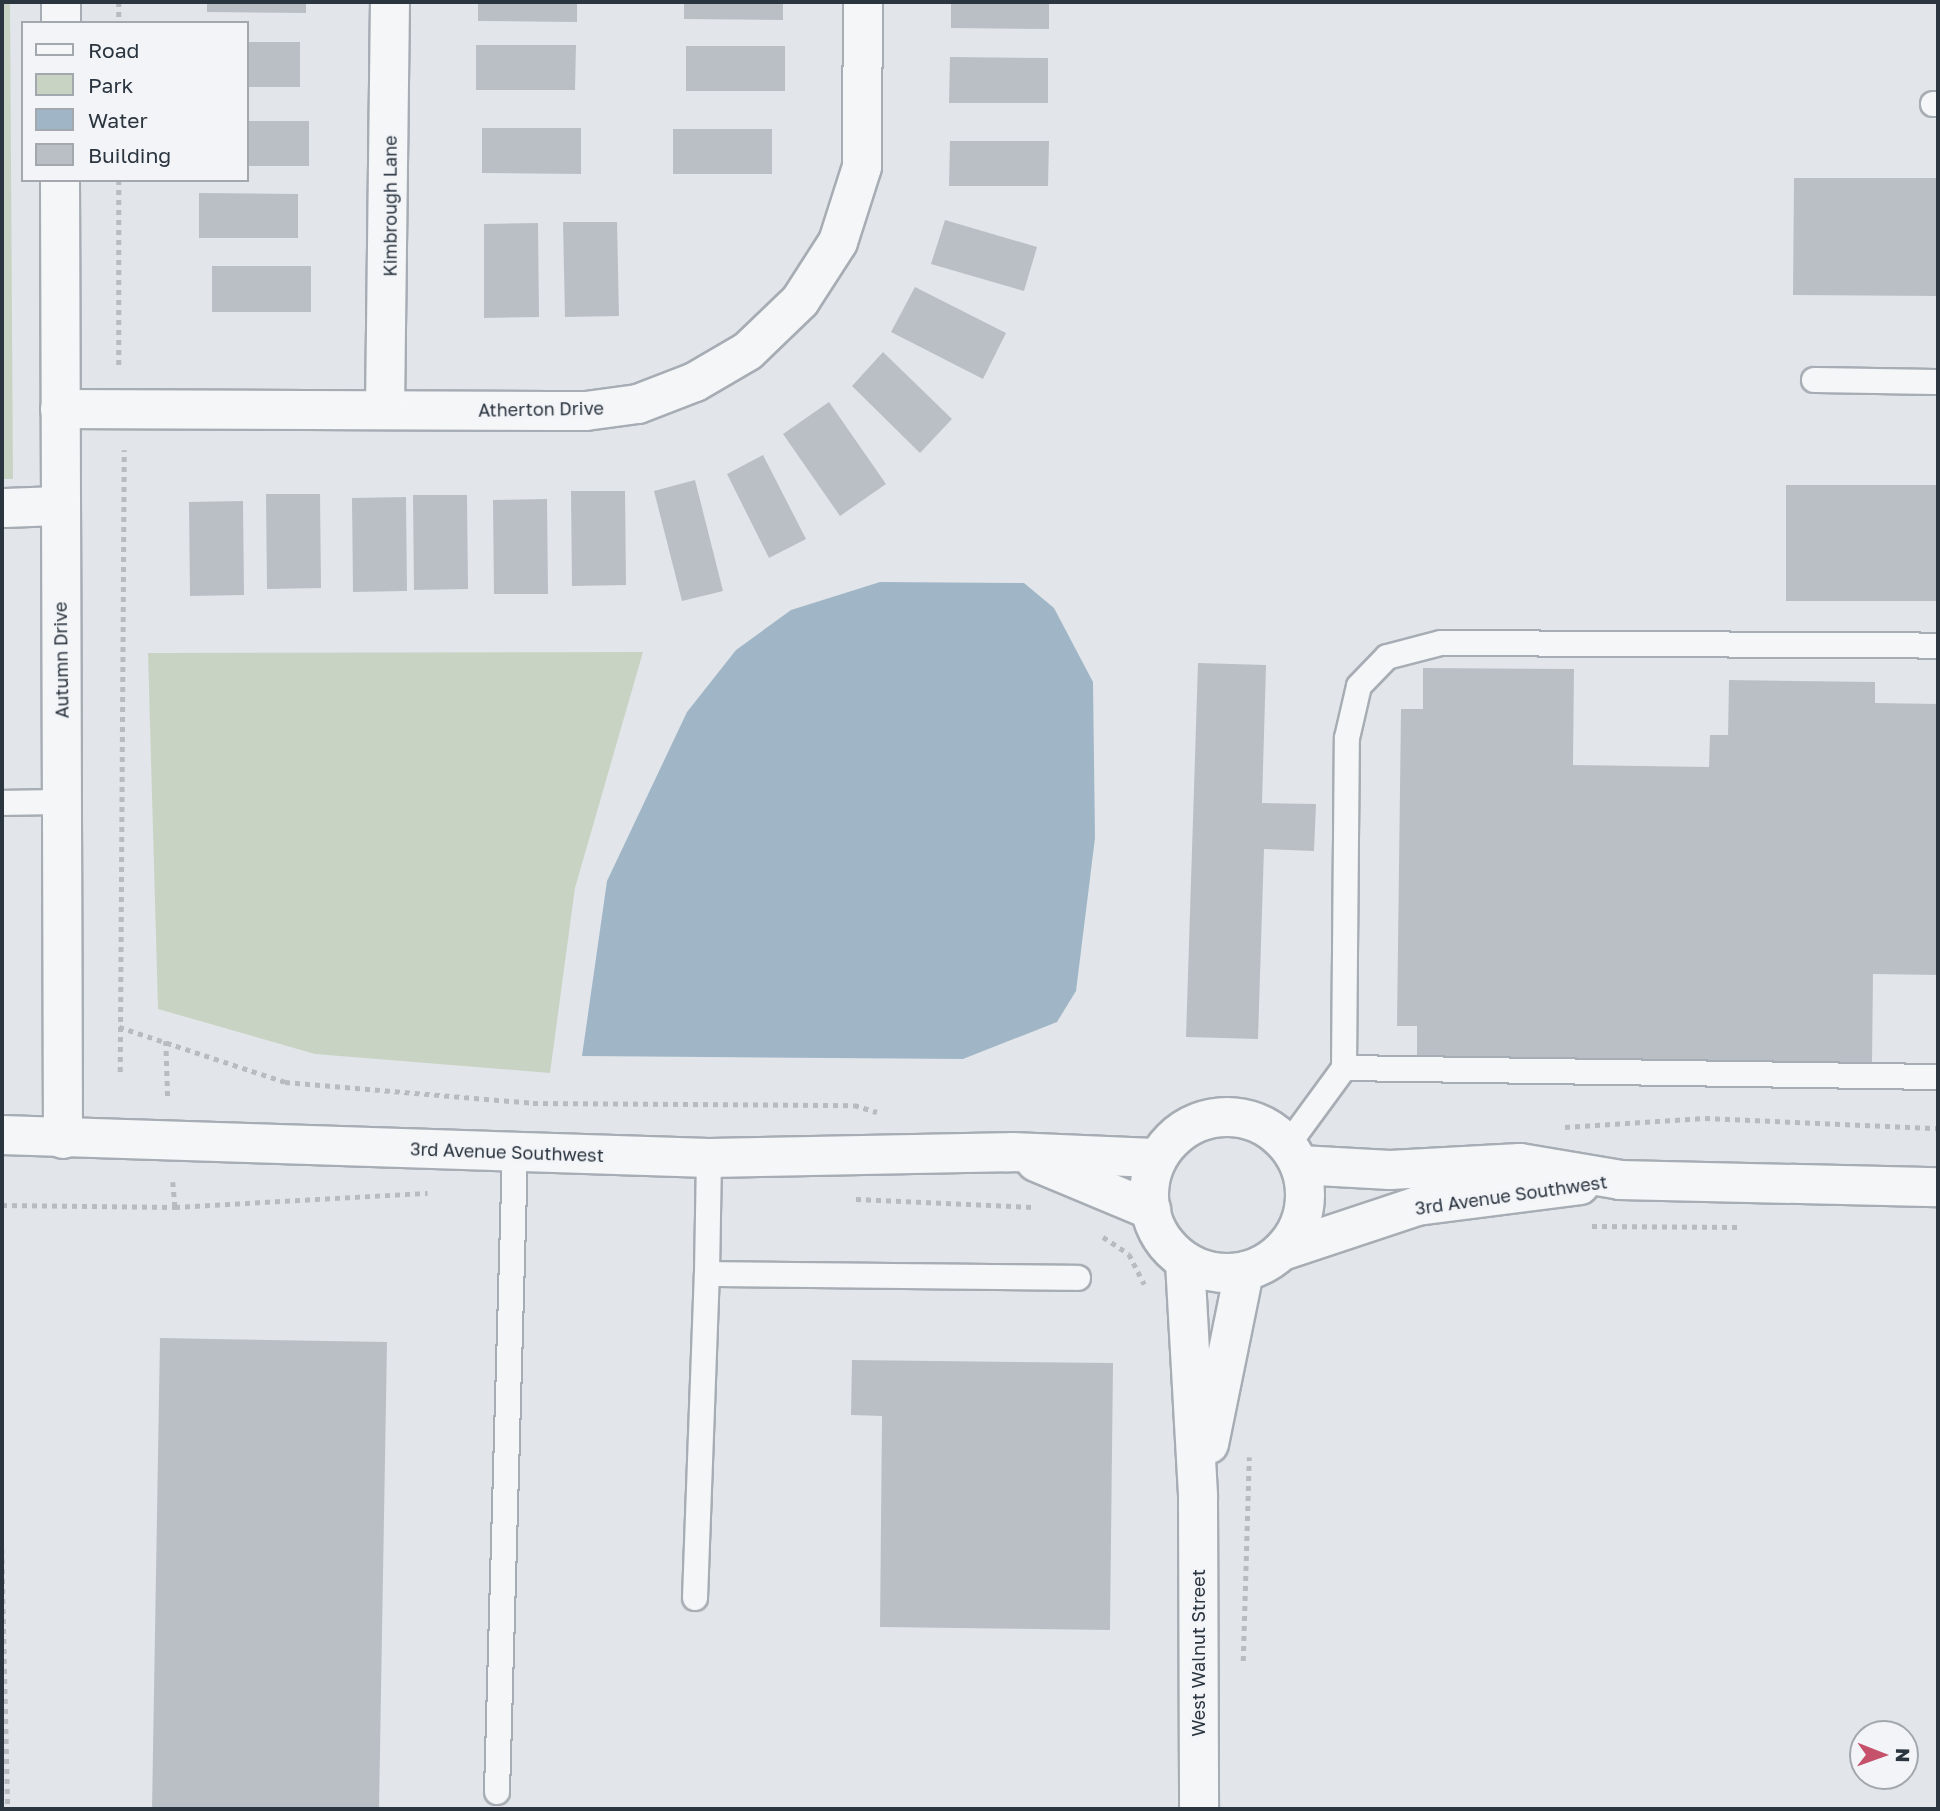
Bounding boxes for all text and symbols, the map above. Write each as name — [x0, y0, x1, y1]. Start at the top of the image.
legend — [21, 21, 248, 182]
text: Road — [88, 37, 139, 63]
text: Park — [88, 72, 133, 98]
text: Water — [88, 107, 148, 133]
street label: Kimbrough Lane — [379, 135, 401, 277]
text: Building — [88, 142, 171, 168]
street label: Atherton Drive — [478, 397, 604, 421]
street label: Autumn Drive — [49, 601, 73, 719]
street label: 3rd Avenue Southwest — [410, 1138, 604, 1166]
street label: 3rd Avenue Southwest — [1414, 1171, 1608, 1219]
street label: West Walnut Street — [1187, 1569, 1209, 1737]
north arrow — [1849, 1720, 1919, 1790]
text: N — [1892, 1748, 1915, 1763]

